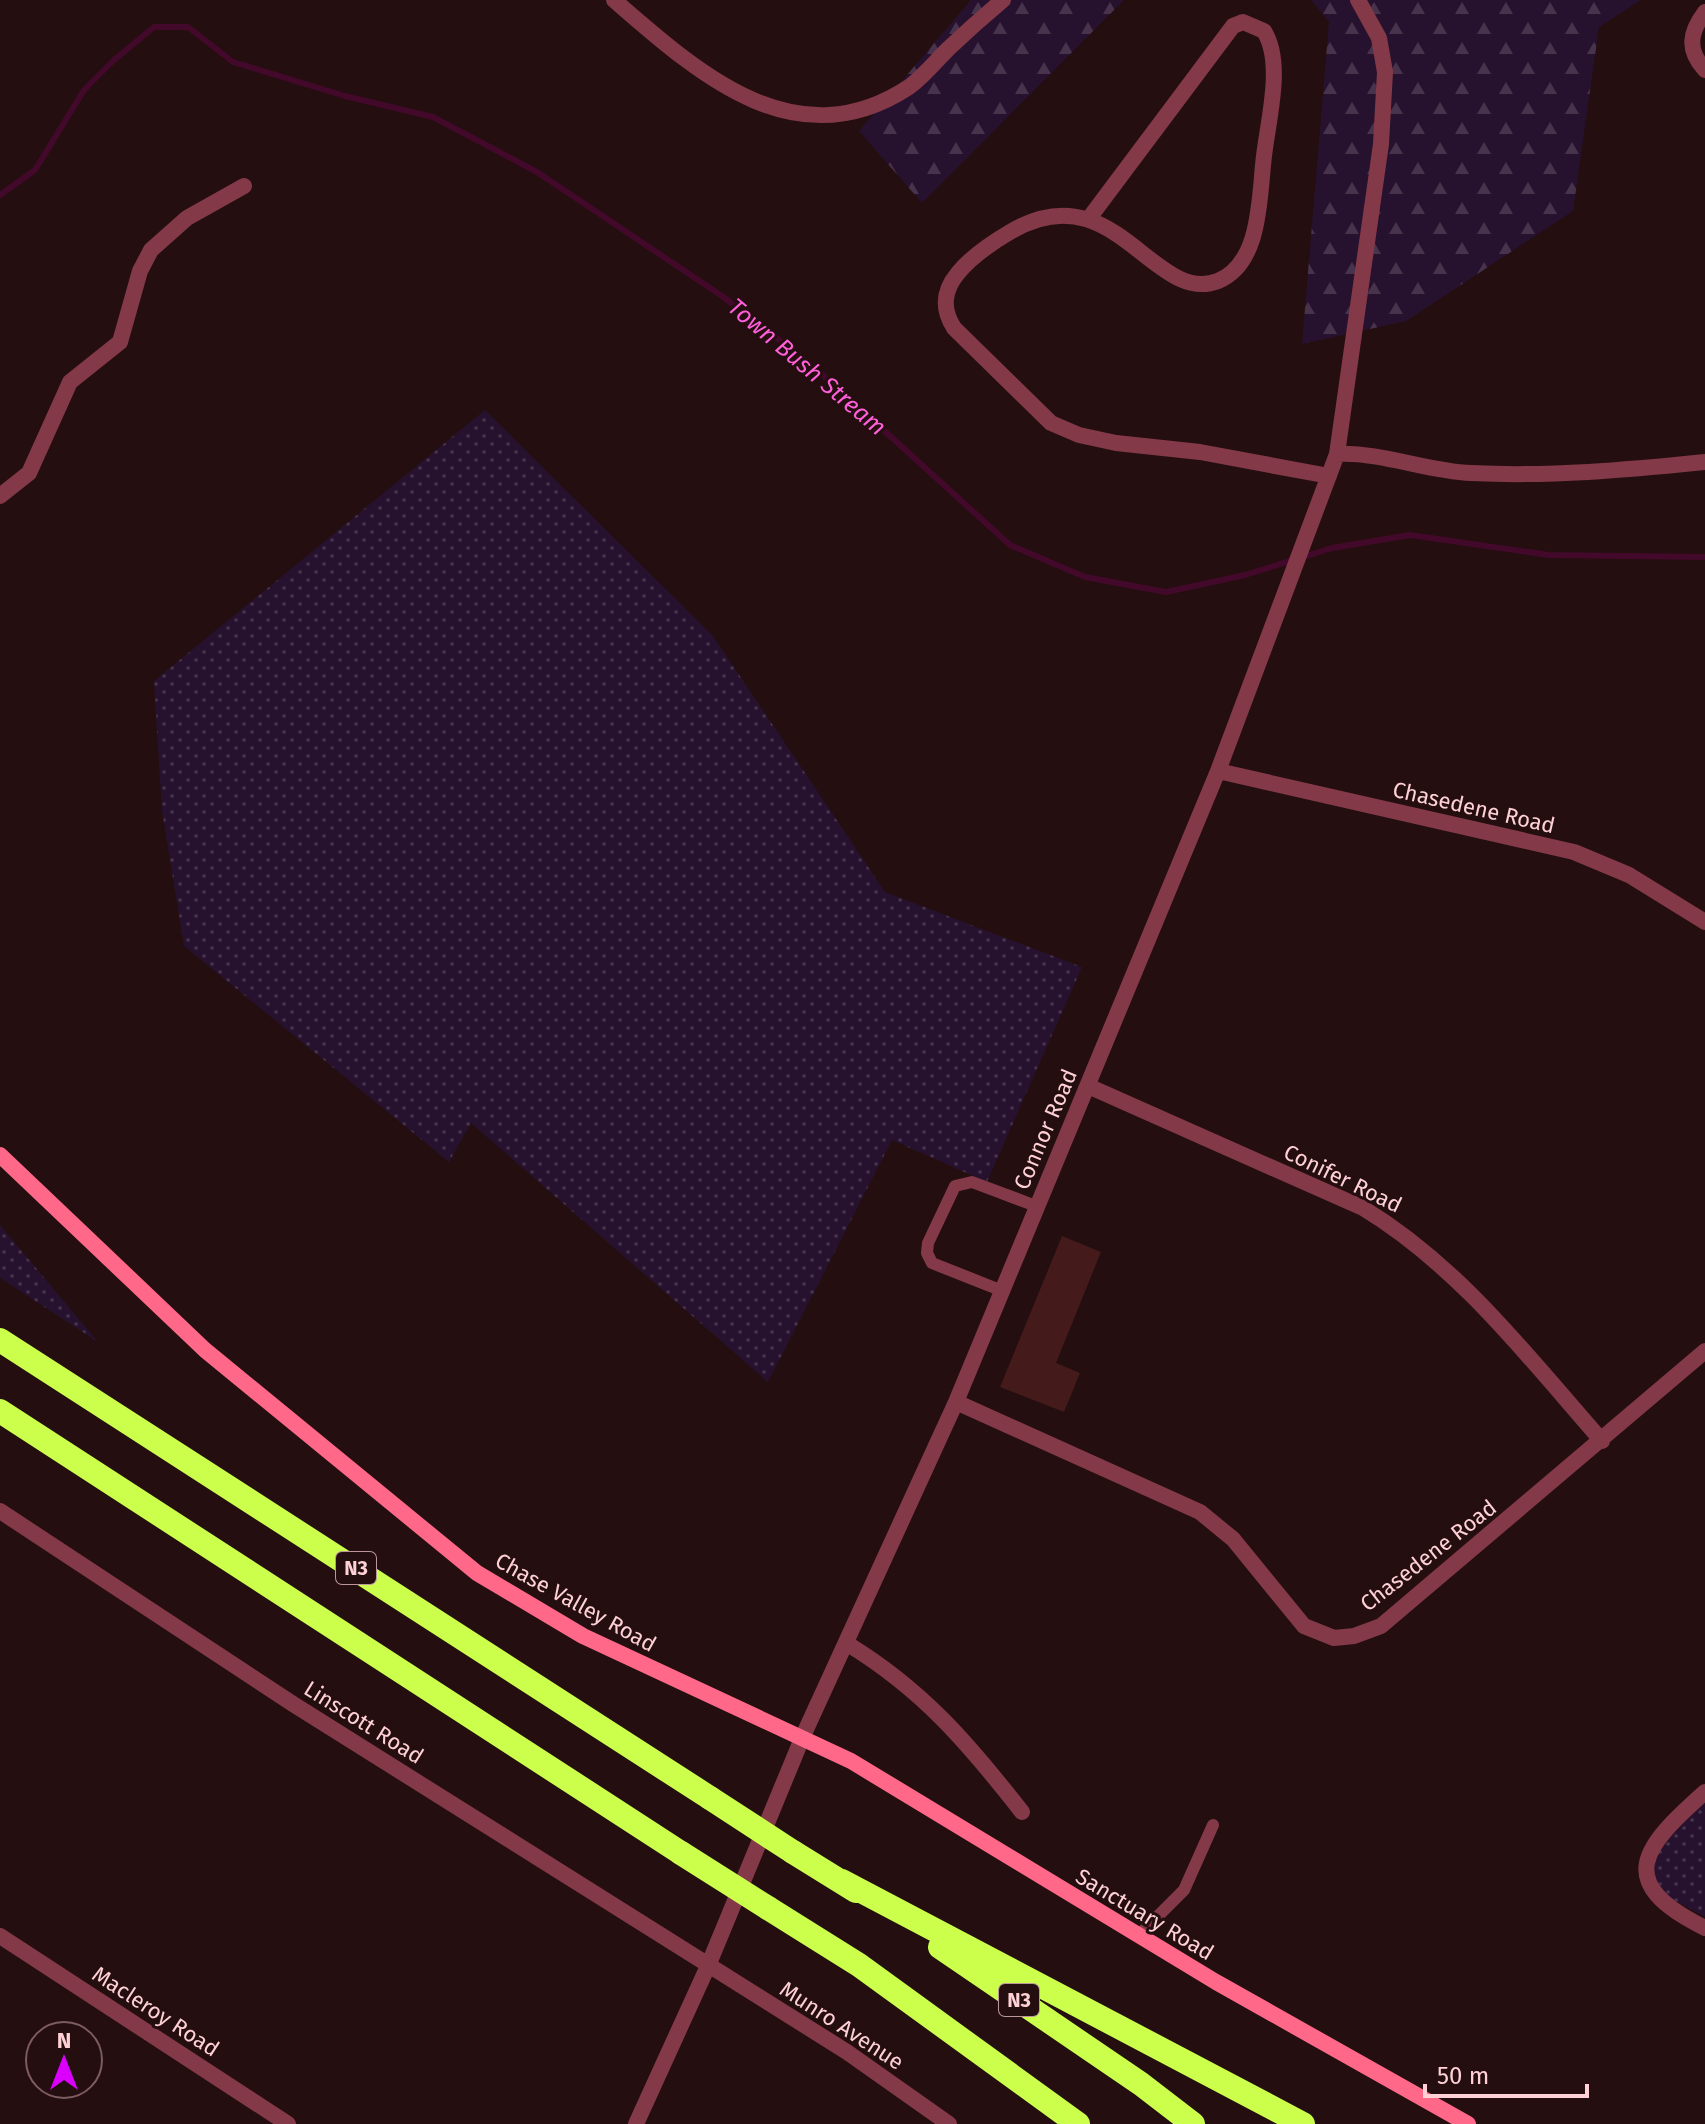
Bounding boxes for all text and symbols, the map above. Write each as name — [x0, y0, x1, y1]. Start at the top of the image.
water label: Town Bush Stream — [722, 293, 892, 441]
street label: Chasedene Road — [1390, 776, 1558, 839]
street label: Connor Road — [1008, 1065, 1083, 1194]
street label: Conifer Road — [1279, 1138, 1406, 1219]
street label: Chasedene Road — [1355, 1494, 1502, 1617]
street label: Chase Valley Road — [490, 1547, 661, 1658]
road number: N3 — [336, 1552, 376, 1584]
street label: Linscott Road — [299, 1675, 428, 1770]
street label: Sanctuary Road — [1071, 1863, 1219, 1966]
street label: Macleroy Road — [87, 1960, 224, 2062]
street label: Munro Avenue — [775, 1975, 909, 2076]
road number: N3 — [999, 1984, 1039, 2016]
north arrow — [24, 2020, 104, 2100]
text: N — [57, 2027, 71, 2054]
scale bar — [1425, 2048, 1587, 2098]
text: 50 m — [1437, 2062, 1489, 2090]

